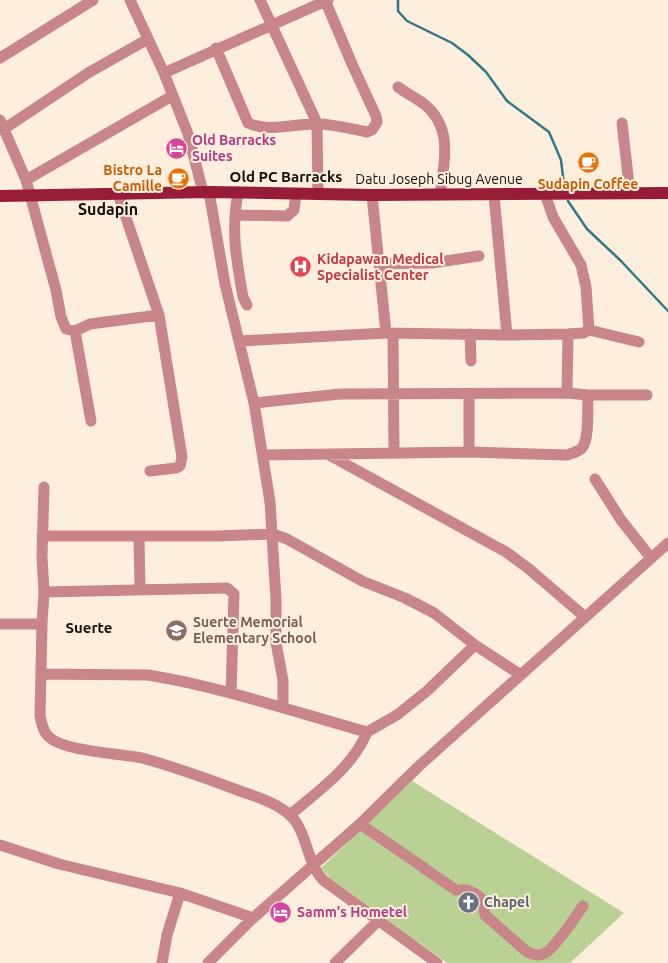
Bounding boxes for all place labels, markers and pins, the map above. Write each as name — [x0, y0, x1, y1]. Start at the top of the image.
place label: Old Barracks Suites — [192, 132, 277, 164]
hotel icon: Old Barracks Suites — [164, 136, 188, 160]
cafe icon: Sudapin Coffee — [576, 150, 600, 174]
place label: Bistro La Camille — [103, 162, 162, 194]
cafe icon: Bistro La Camille — [166, 166, 190, 190]
place label: Sudapin Coffee — [538, 176, 638, 192]
place label: Kidapawan Medical Specialist Center — [317, 251, 443, 283]
hospital icon: Kidapawan Medical Specialist Center — [289, 255, 313, 279]
place label: Suerte Memorial Elementary School — [193, 614, 316, 646]
school or university icon: Suerte Memorial Elementary School — [165, 618, 189, 642]
church icon: Chapel — [456, 890, 480, 914]
place label: Chapel — [484, 894, 529, 910]
hotel icon: Samm's Hometel — [269, 900, 293, 924]
place label: Samm's Hometel — [297, 904, 407, 920]

